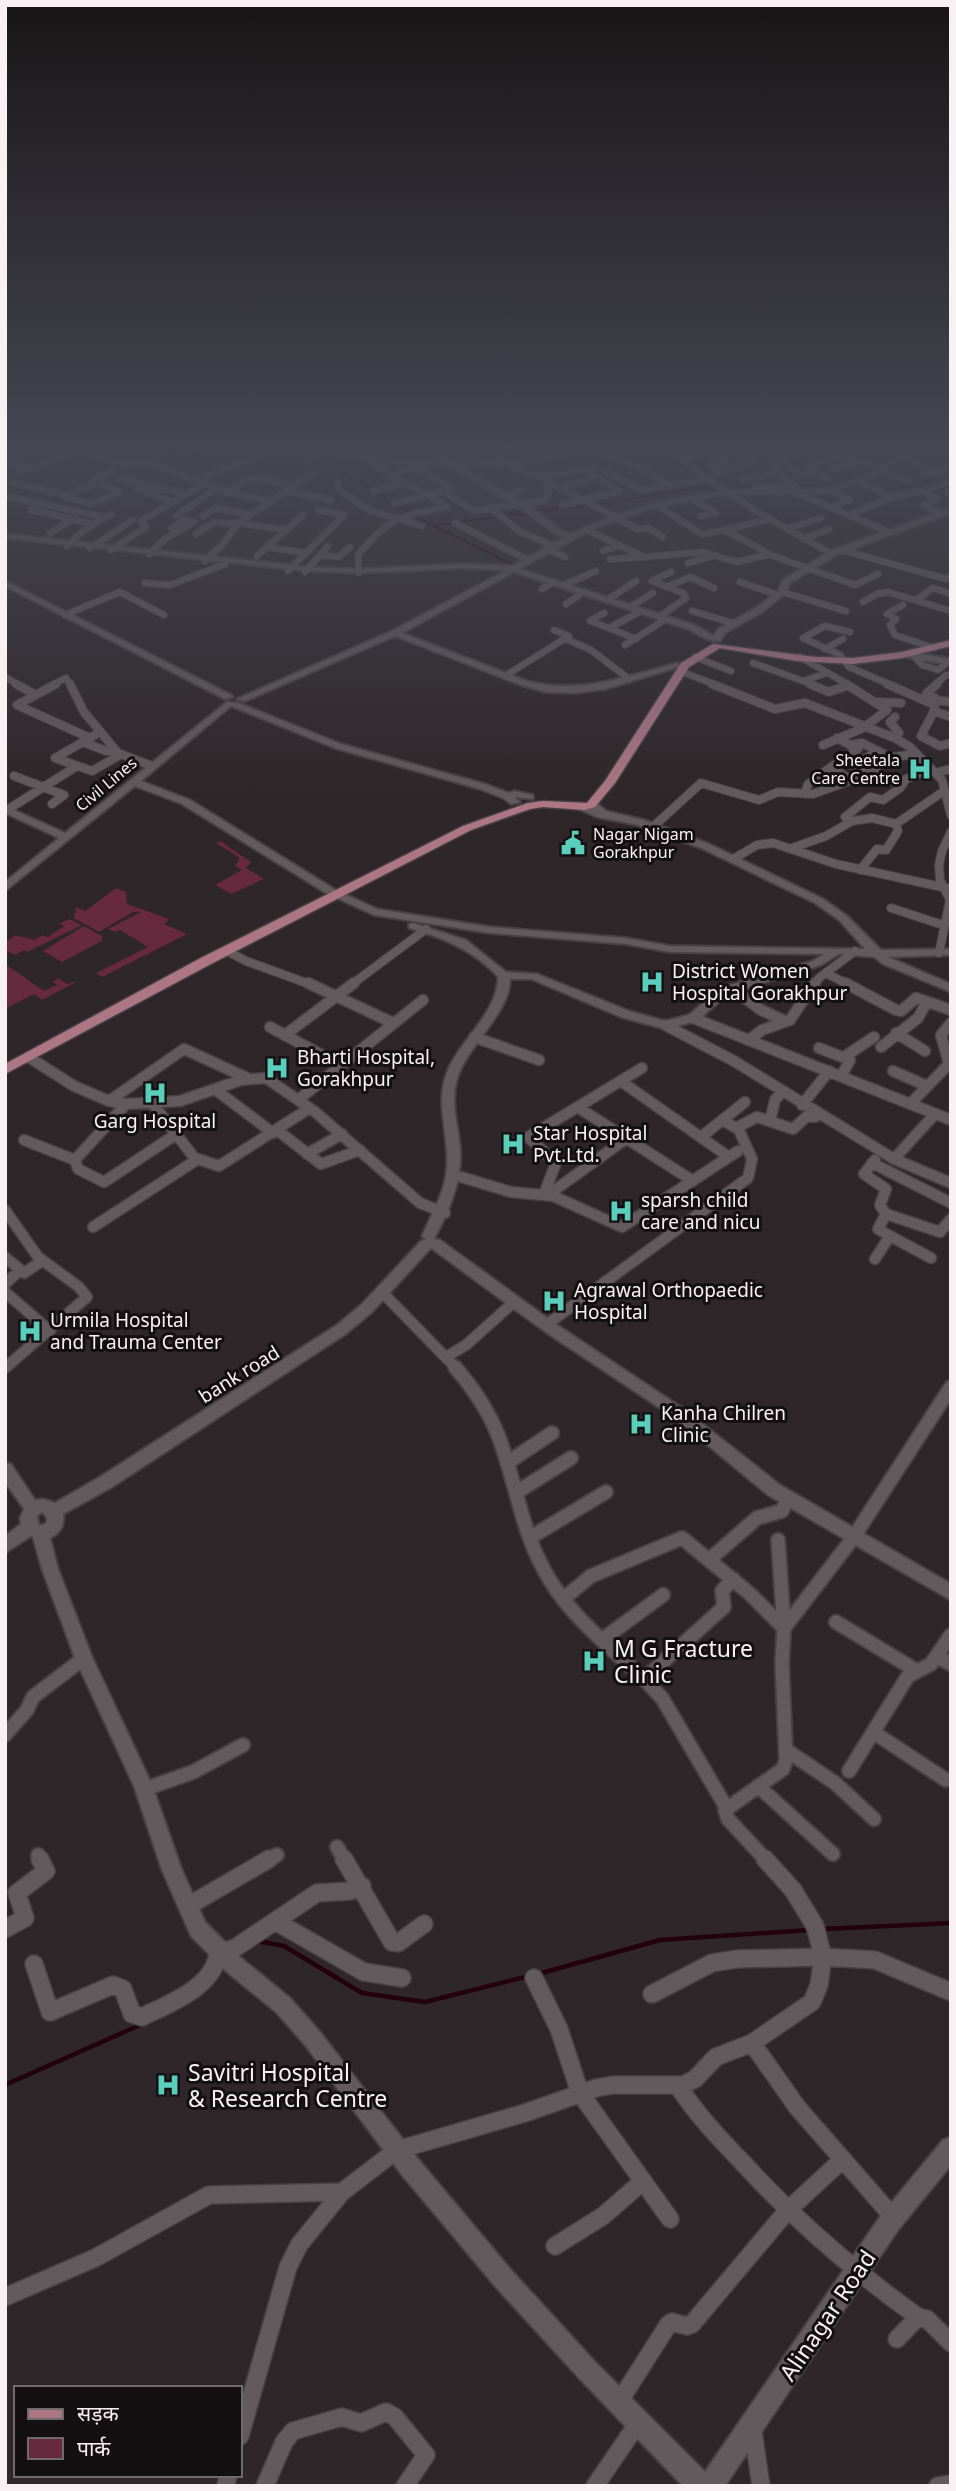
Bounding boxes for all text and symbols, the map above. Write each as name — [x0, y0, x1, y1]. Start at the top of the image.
place label: Sheetala Care Centre — [811, 749, 900, 789]
street label: Civil Lines — [71, 752, 141, 816]
hospital icon: Sheetala Care Centre — [906, 755, 934, 783]
place label: Nagar Nigam Gorakhpur — [593, 823, 694, 863]
public building icon: Nagar Nigam Gorakhpur — [559, 829, 587, 857]
place label: District Women Hospital Gorakhpur — [672, 958, 847, 1006]
hospital icon: District Women Hospital Gorakhpur — [638, 968, 666, 996]
place label: Bharti Hospital, Gorakhpur — [297, 1044, 435, 1092]
hospital icon: Bharti Hospital, Gorakhpur — [263, 1054, 291, 1082]
hospital icon: Garg Hospital — [141, 1079, 169, 1107]
place label: Garg Hospital — [94, 1108, 216, 1134]
place label: Star Hospital Pvt.Ltd. — [533, 1120, 647, 1168]
hospital icon: Star Hospital Pvt.Ltd. — [499, 1130, 527, 1158]
place label: sparsh child care and nicu — [641, 1187, 760, 1235]
hospital icon: sparsh child care and nicu — [607, 1197, 635, 1225]
place label: Agrawal Orthopaedic Hospital — [574, 1277, 763, 1325]
hospital icon: Agrawal Orthopaedic Hospital — [540, 1287, 568, 1315]
place label: Urmila Hospital and Trauma Center — [50, 1307, 222, 1355]
hospital icon: Urmila Hospital and Trauma Center — [16, 1317, 44, 1345]
street label: bank road — [194, 1339, 284, 1409]
place label: Kanha Chilren Clinic — [661, 1400, 786, 1448]
hospital icon: Kanha Chilren Clinic — [627, 1410, 655, 1438]
place label: M G Fracture Clinic — [614, 1632, 753, 1690]
hospital icon: M G Fracture Clinic — [580, 1647, 608, 1675]
place label: Savitri Hospital & Research Centre — [188, 2056, 387, 2114]
hospital icon: Savitri Hospital & Research Centre — [154, 2071, 182, 2099]
street label: Alinagar Road — [771, 2243, 883, 2387]
legend — [14, 2386, 242, 2477]
text: सड़क — [77, 2399, 119, 2427]
text: पार्क — [77, 2434, 111, 2462]

